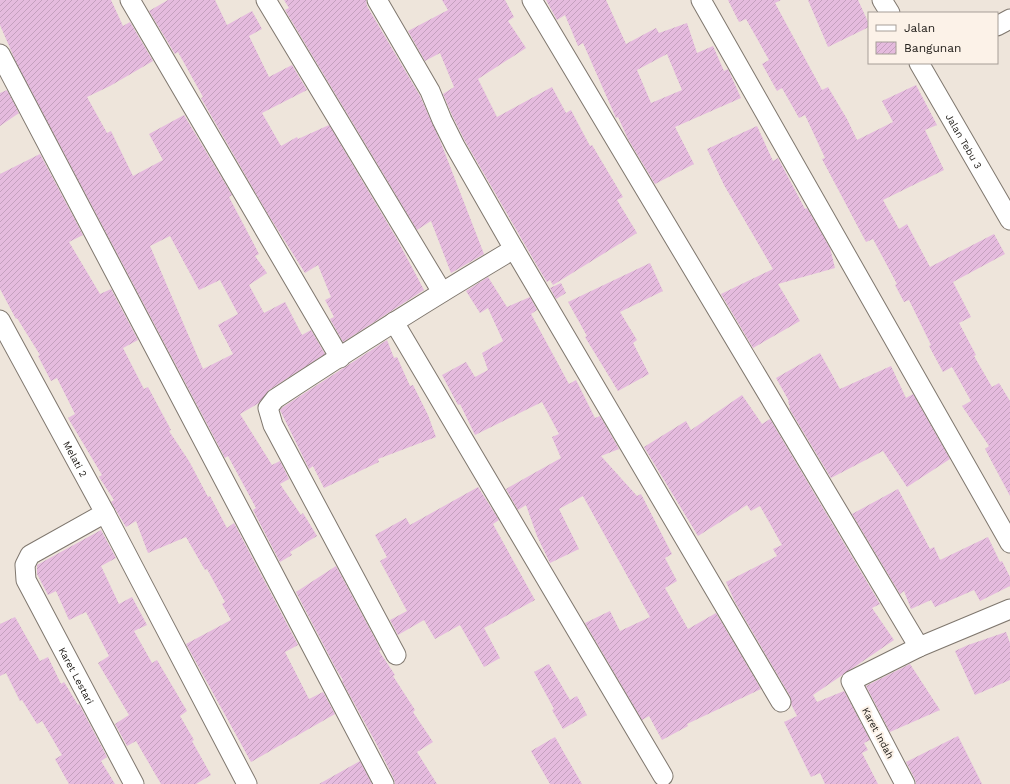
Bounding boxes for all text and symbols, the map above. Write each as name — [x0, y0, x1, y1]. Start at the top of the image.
legend — [868, 12, 998, 64]
text: Jalan — [904, 21, 935, 35]
text: Bangunan — [904, 41, 962, 55]
street label: Jalan Tebu 3 — [944, 111, 984, 170]
street label: Melati 2 — [61, 439, 90, 479]
street label: Karet Lestari — [57, 645, 96, 706]
street label: Karet Indah — [860, 705, 896, 761]

